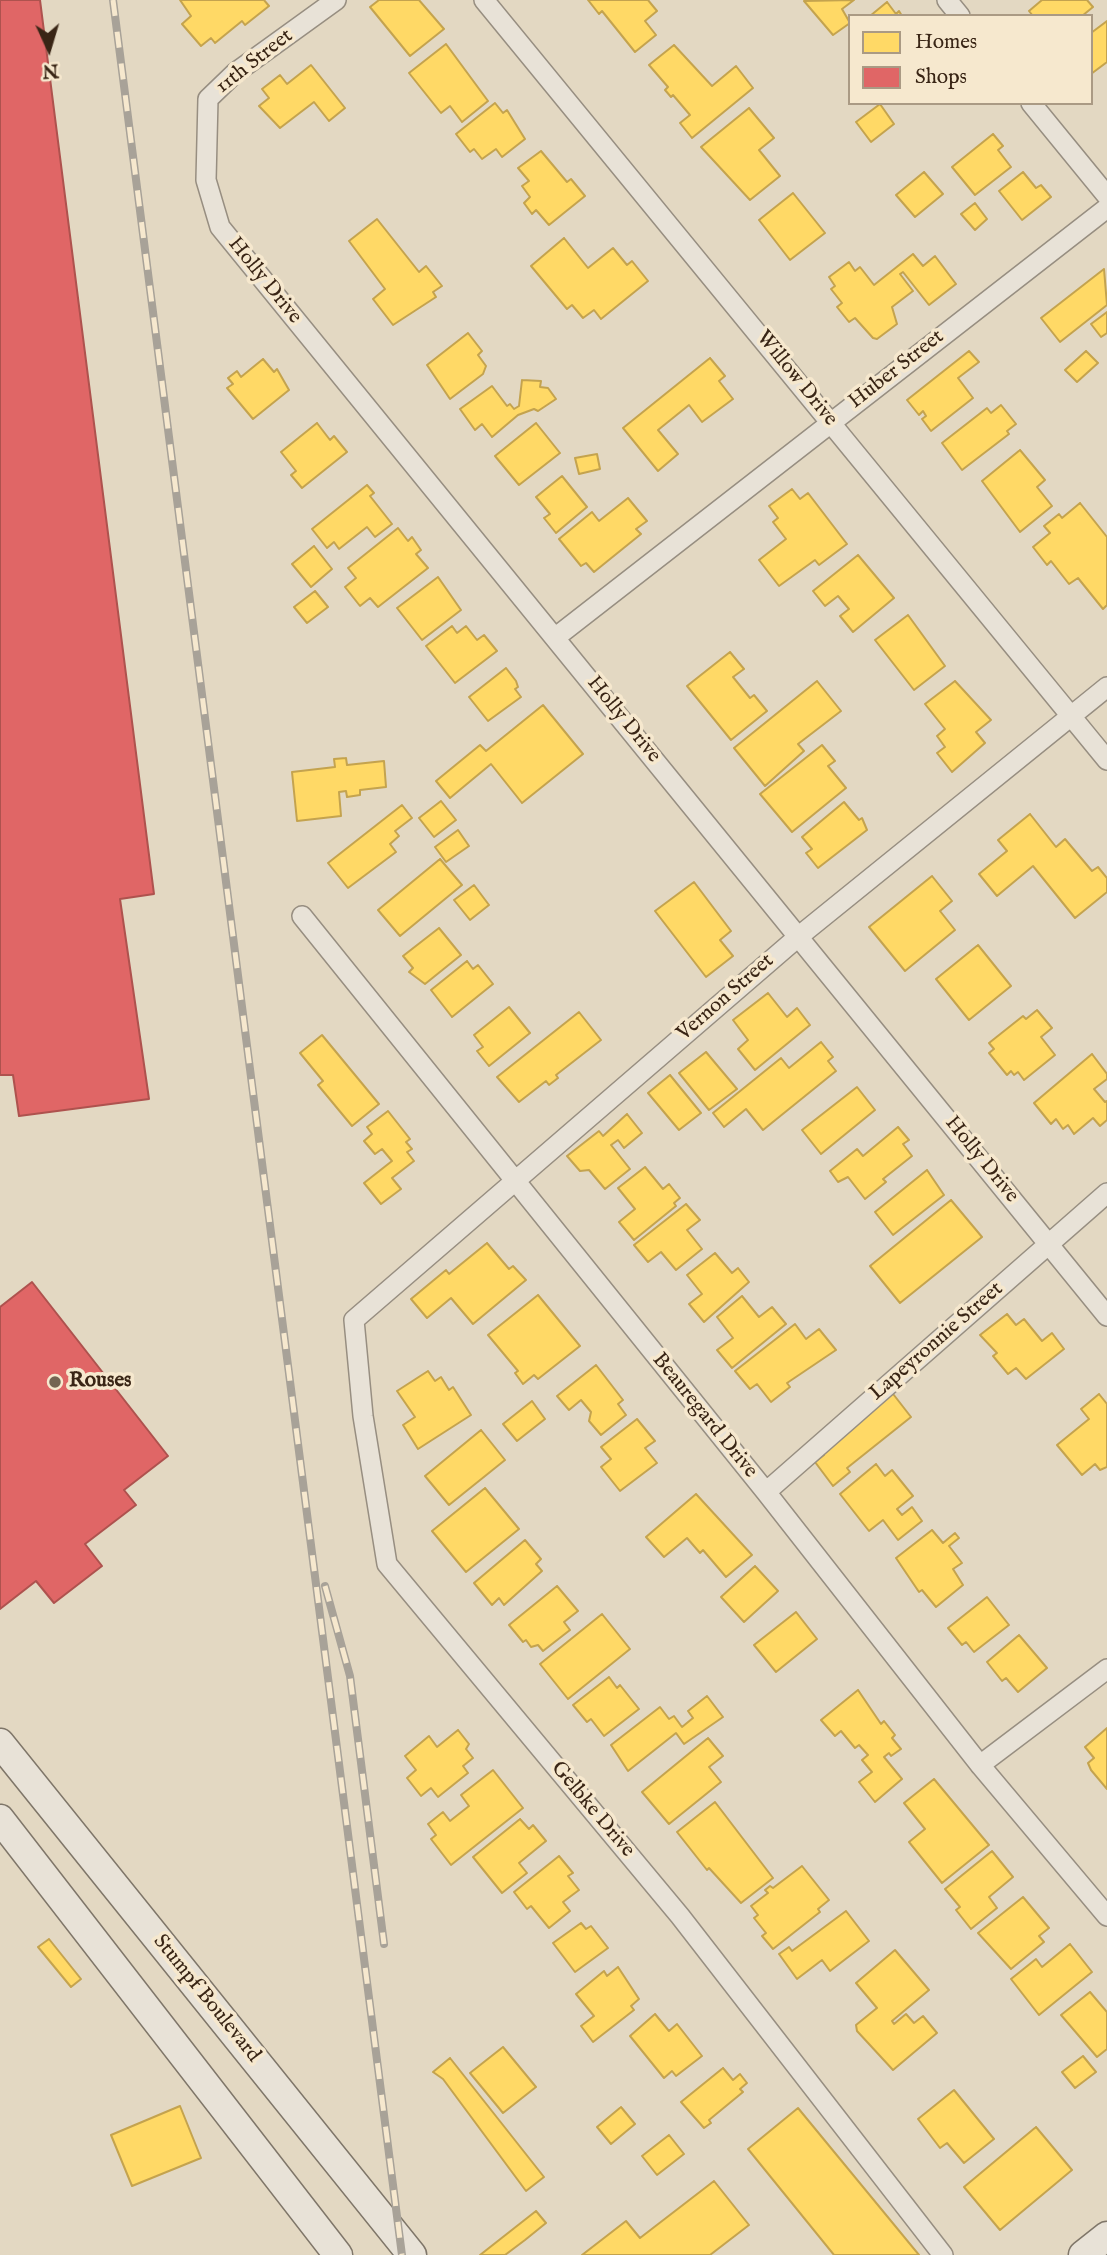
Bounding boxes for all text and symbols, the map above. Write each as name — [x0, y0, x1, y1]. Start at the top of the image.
north arrow — [14, 14, 84, 84]
legend — [848, 14, 1093, 105]
street label: 11th Street — [211, 24, 299, 100]
text: Homes — [915, 29, 977, 56]
text: N — [41, 57, 60, 82]
text: Shops — [915, 64, 967, 91]
street label: Holly Drive — [221, 233, 307, 329]
street label: Huber Street — [844, 325, 950, 415]
street label: Willow Drive — [750, 326, 842, 432]
street label: Holly Drive — [580, 672, 666, 768]
street label: Vernon Street — [672, 949, 780, 1047]
street label: Holly Drive — [938, 1112, 1024, 1208]
street label: Lapeyronnie Street — [865, 1277, 1009, 1407]
street label: Beauregard Drive — [646, 1348, 762, 1484]
place label: Rouses — [69, 1369, 131, 1395]
marker: Rouses — [47, 1374, 63, 1390]
street label: Gelbke Drive — [545, 1757, 639, 1863]
street label: Stumpf Boulevard — [147, 1930, 265, 2068]

